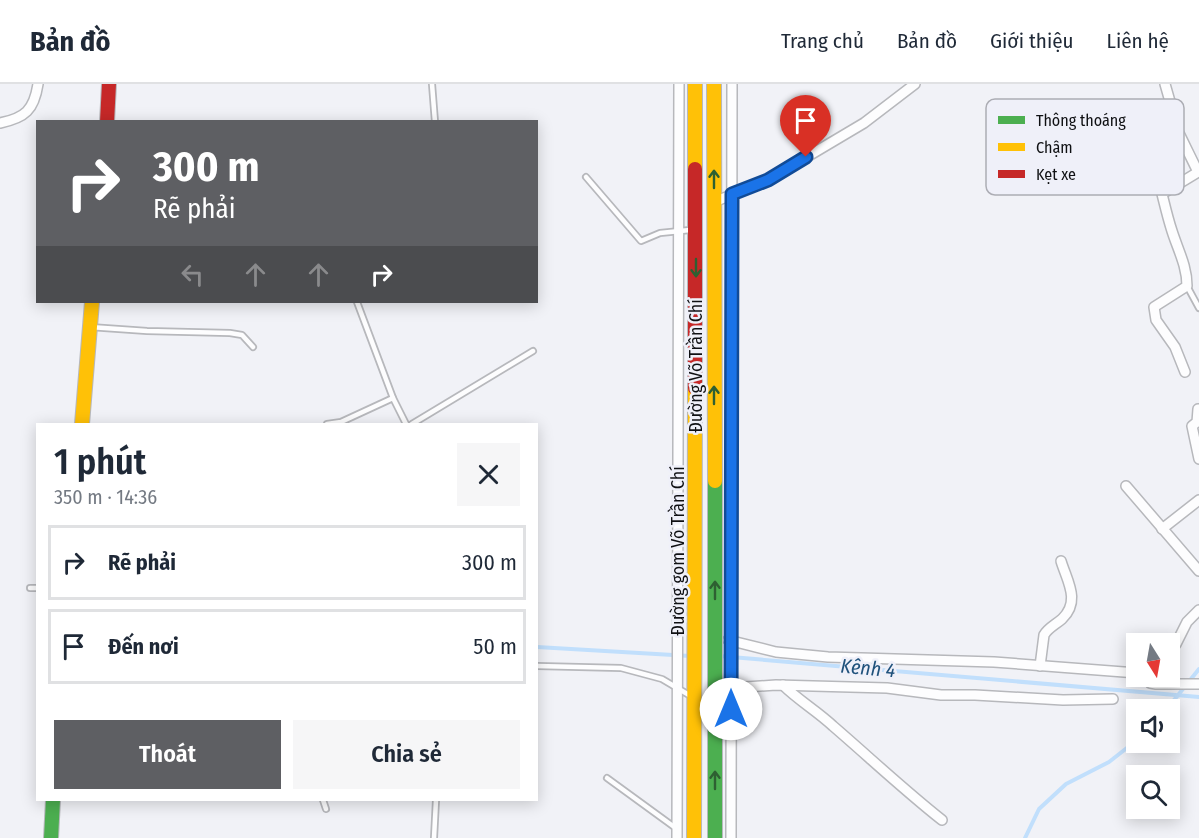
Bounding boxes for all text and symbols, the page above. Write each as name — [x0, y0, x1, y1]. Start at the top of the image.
text: Bản đồ — [30, 25, 110, 58]
text: Trang chủ — [781, 28, 864, 54]
text: Bản đồ — [897, 28, 957, 54]
text: Giới thiệu — [990, 28, 1074, 54]
text: Liên hệ — [1107, 28, 1169, 54]
pin — [780, 95, 831, 157]
legend — [986, 99, 1184, 195]
icon: arrive — [789, 104, 822, 137]
text: Thông thoáng — [1036, 111, 1126, 130]
text: Chậm — [1036, 138, 1073, 157]
text: 300 m — [153, 142, 260, 192]
icon: right — [54, 144, 132, 222]
text: Kẹt xe — [1036, 165, 1076, 184]
one-way arrow — [708, 169, 720, 189]
text: Rẽ phải — [153, 193, 236, 225]
icon: left — [176, 258, 209, 291]
icon: ahead — [239, 258, 272, 291]
icon: ahead — [302, 258, 335, 291]
icon: right — [365, 258, 398, 291]
one-way arrow — [690, 258, 702, 278]
street label: Đường Võ Trần Chí — [685, 299, 707, 433]
one-way arrow — [709, 385, 720, 405]
text: 1 phút — [54, 440, 146, 484]
button: close — [457, 443, 520, 506]
street label: Đường gom Võ Trần Chí — [667, 466, 689, 636]
text: 350 m · 14:36 — [54, 485, 157, 509]
icon: right — [57, 546, 90, 579]
text: Rẽ phải — [108, 549, 176, 576]
text: 300 m — [462, 549, 517, 576]
one-way arrow — [709, 580, 721, 600]
icon: arrive — [57, 630, 90, 663]
text: Đến nơi — [108, 633, 179, 660]
text: 50 m — [473, 633, 517, 660]
north arrow — [1126, 633, 1180, 687]
map controls — [1126, 633, 1180, 819]
water label: Kênh 4 — [840, 654, 896, 682]
position arrow — [699, 677, 763, 741]
button: sound — [1126, 699, 1180, 753]
button: Thoát — [54, 720, 281, 789]
button: Chia sẻ — [293, 720, 520, 789]
button: search — [1126, 765, 1180, 819]
one-way arrow — [709, 770, 721, 790]

